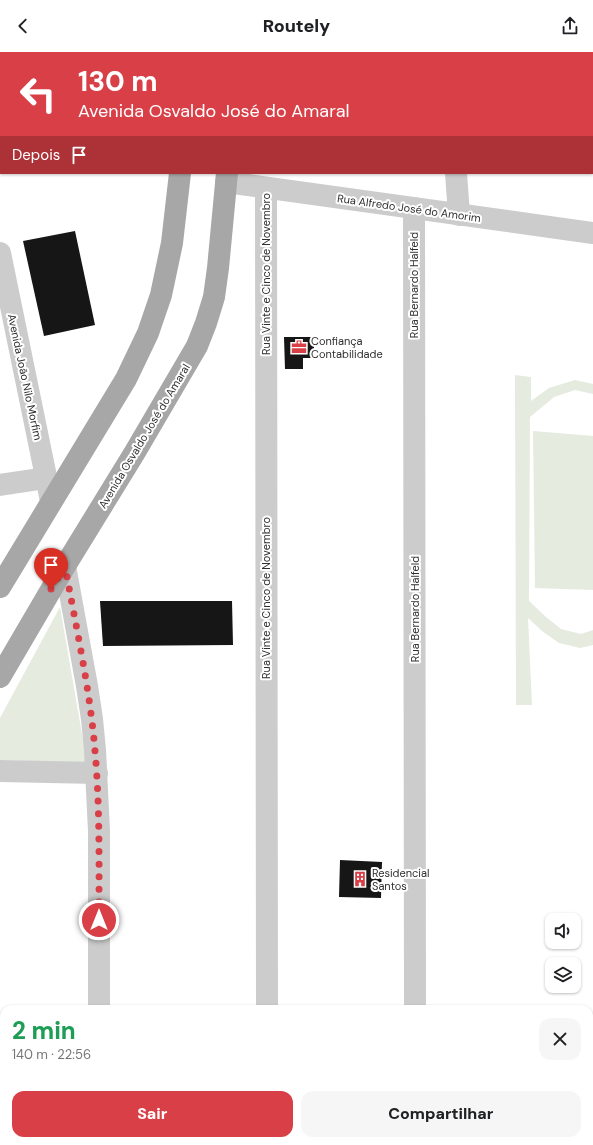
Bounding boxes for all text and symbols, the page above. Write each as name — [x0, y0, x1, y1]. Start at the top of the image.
text: Routely — [263, 14, 330, 38]
icon: back — [12, 15, 34, 37]
icon: share — [559, 15, 581, 37]
text: 130 m — [78, 63, 158, 100]
icon: left — [12, 68, 64, 120]
text: Avenida Osvaldo José do Amaral — [78, 99, 350, 123]
icon: arrive — [68, 144, 90, 166]
text: Depois — [12, 145, 60, 165]
street label: Rua Alfredo José do Amorim — [336, 191, 482, 225]
street label: Rua Vinte e Cinco de Novembro — [259, 193, 273, 355]
street label: Rua Bernardo Halfeld — [407, 232, 421, 338]
street label: Avenida João Nilo Morfim — [5, 313, 45, 442]
place label: Confiança Contabilidade — [311, 334, 383, 361]
office icon: Confiança Contabilidade — [290, 338, 308, 356]
street label: Avenida Osvaldo José do Amaral — [95, 361, 193, 511]
street label: Rua Vinte e Cinco de Novembro — [259, 517, 273, 679]
pin — [34, 548, 68, 589]
icon: arrive — [40, 554, 62, 576]
street label: Rua Bernardo Halfeld — [408, 556, 422, 662]
place label: Residencial Santos — [372, 866, 429, 893]
building icon: Residencial Santos — [351, 870, 369, 888]
position arrow — [78, 899, 120, 941]
map controls — [545, 913, 581, 993]
button: sound — [545, 913, 581, 949]
button: layers — [545, 957, 581, 993]
text: 2 min — [12, 1015, 76, 1046]
button: close — [539, 1018, 581, 1060]
text: 140 m · 22:56 — [12, 1046, 91, 1063]
button: Sair — [12, 1091, 293, 1137]
button: Compartilhar — [301, 1091, 581, 1137]

